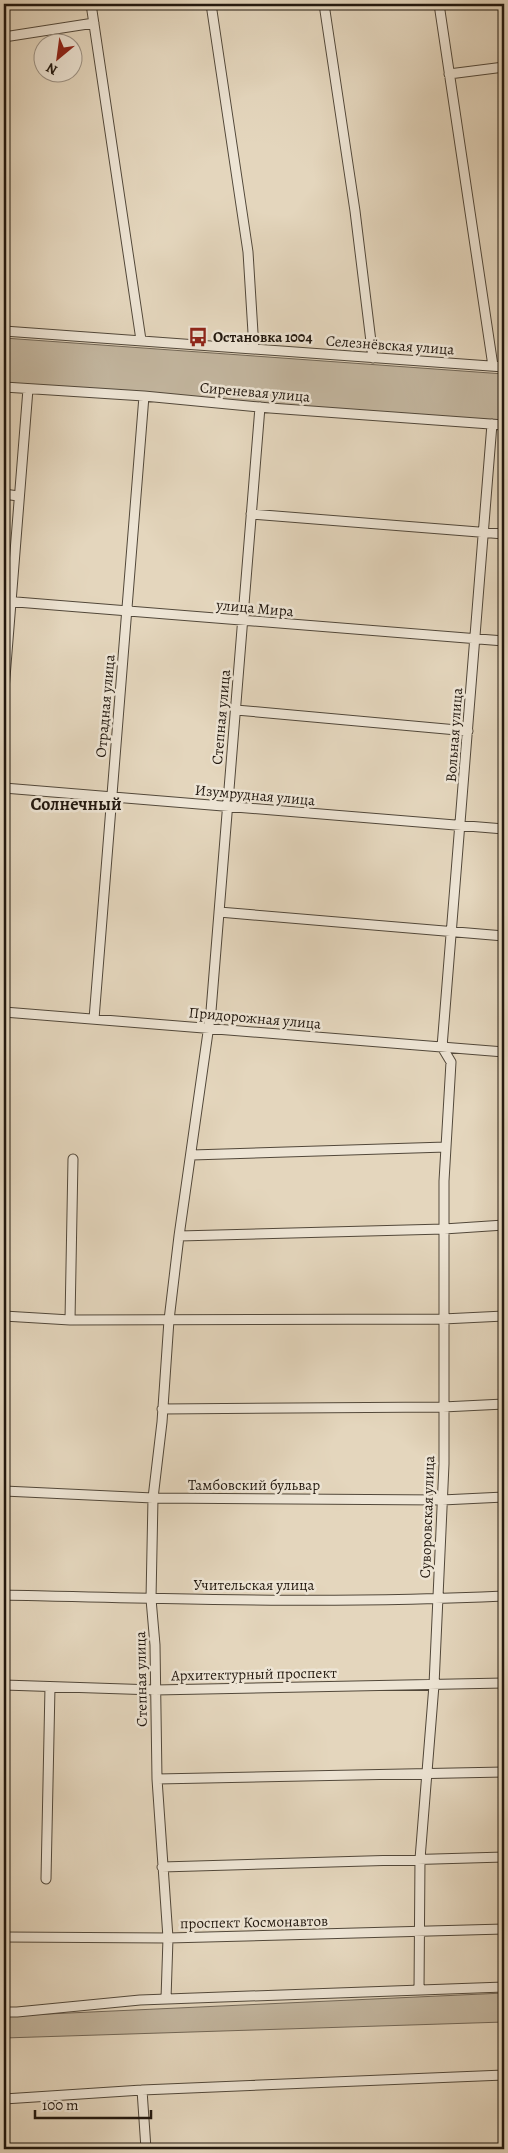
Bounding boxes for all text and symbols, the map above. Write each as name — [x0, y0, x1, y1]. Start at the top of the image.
north arrow — [32, 32, 82, 82]
text: N — [43, 58, 61, 80]
bus stop icon: Остановка 1004 — [187, 326, 209, 348]
place label: Остановка 1004 — [213, 327, 312, 347]
street label: Селезнёвская улица — [325, 331, 455, 359]
street label: Сиреневая улица — [199, 377, 311, 407]
street label: улица Мира — [215, 595, 295, 621]
street label: Отрадная улица — [91, 654, 119, 758]
street label: Степная улица — [207, 668, 235, 765]
street label: Вольная улица — [441, 687, 467, 783]
street label: Изумрудная улица — [194, 780, 316, 810]
district label: Солнечный — [30, 792, 122, 816]
street label: Придорожная улица — [188, 1002, 322, 1034]
street label: Суворовская улица — [415, 1455, 439, 1579]
street label: Тамбовский бульвар — [188, 1475, 320, 1495]
street label: Учительская улица — [194, 1575, 315, 1595]
street label: Степная улица — [130, 1631, 152, 1727]
street label: Архитектурный проспект — [170, 1663, 337, 1685]
street label: проспект Космонавтов — [180, 1911, 328, 1933]
scale bar — [35, 2088, 151, 2120]
text: 100 m — [42, 2095, 79, 2115]

